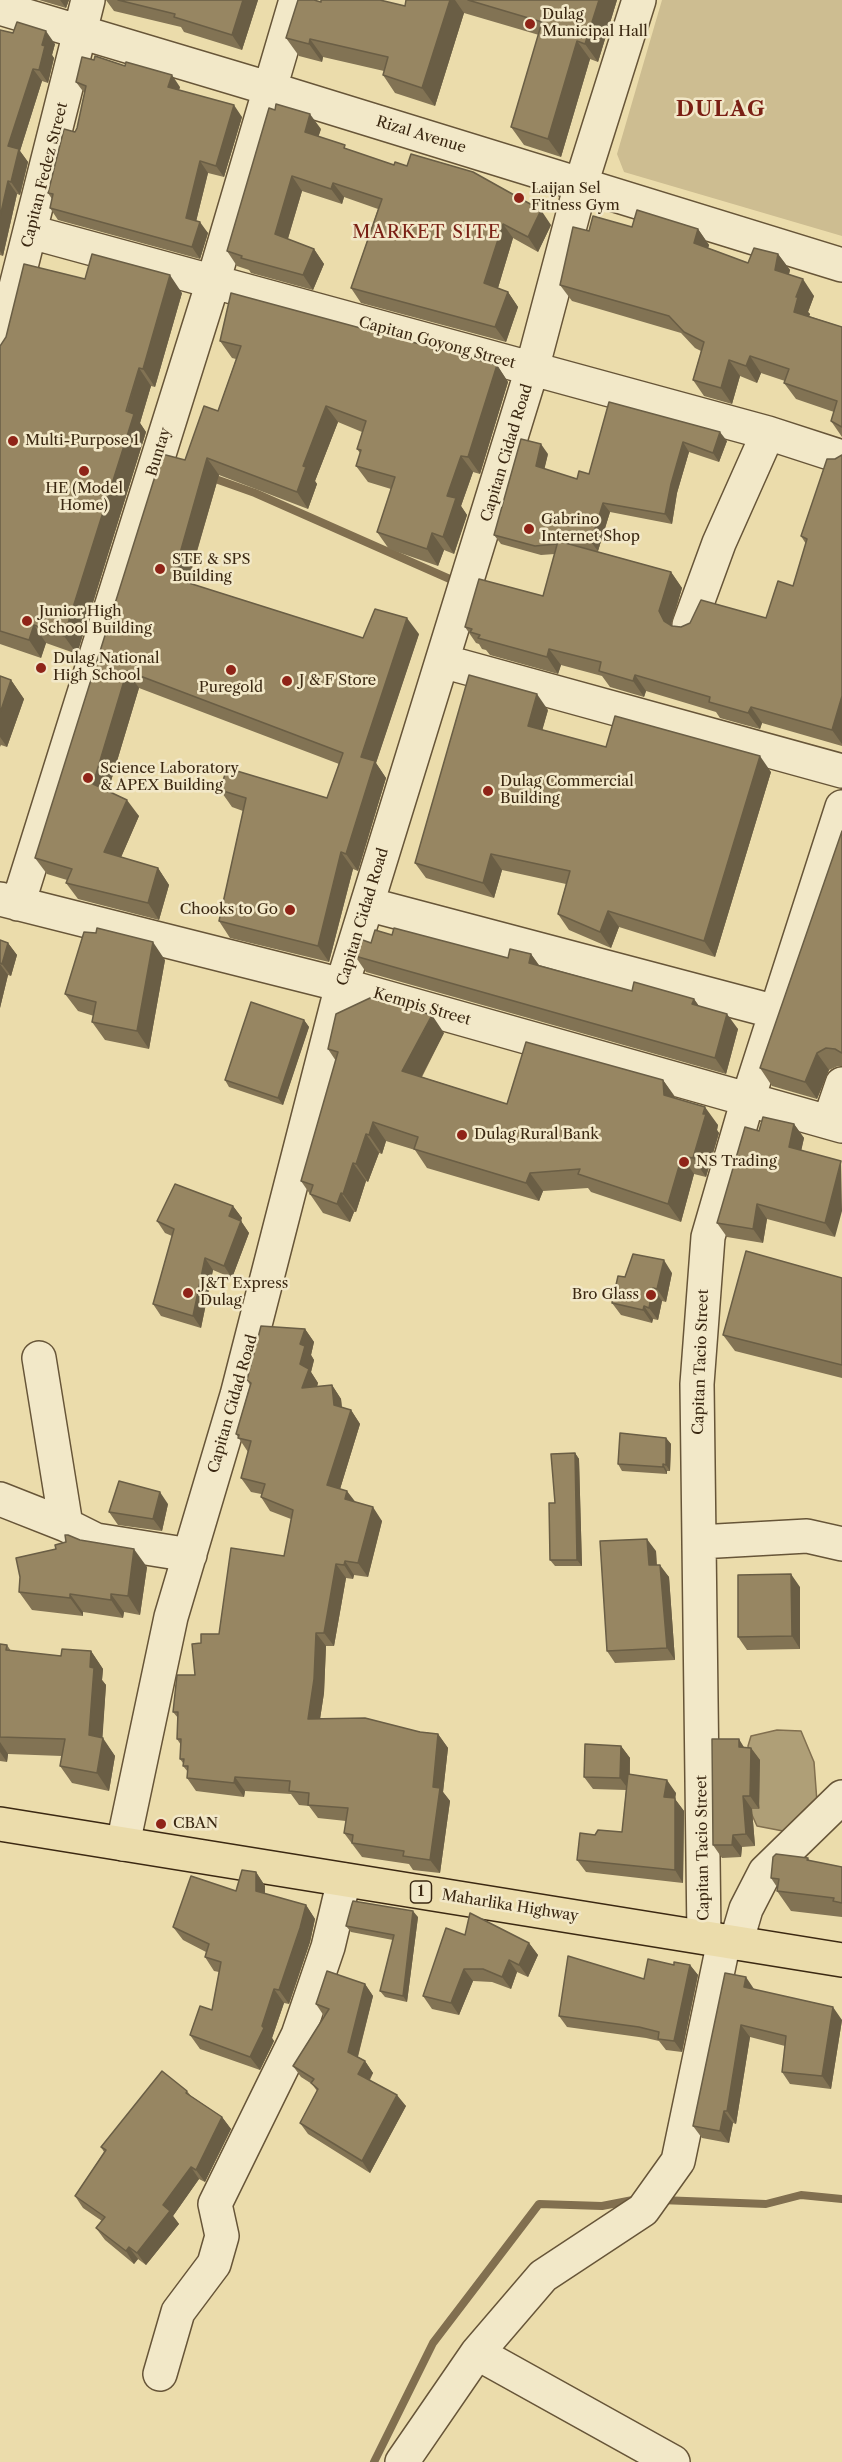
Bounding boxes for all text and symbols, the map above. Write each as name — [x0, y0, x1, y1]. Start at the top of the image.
place label: Dulag Municipal Hall — [542, 6, 648, 41]
marker: Dulag Municipal Hall — [523, 17, 537, 31]
district label: DULAG — [676, 97, 766, 123]
street label: Capitan Fedez Street — [18, 100, 72, 250]
street label: Rizal Avenue — [374, 113, 468, 157]
place label: Laijan Sel Fitness Gym — [531, 180, 620, 215]
marker: Laijan Sel Fitness Gym — [512, 191, 526, 205]
district label: MARKET SITE — [352, 222, 502, 244]
street label: Capitan Goyong Street — [357, 313, 517, 373]
street label: Capitan Cidad Road — [477, 382, 537, 524]
street label: Buntay — [143, 425, 175, 479]
place label: Multi-Purpose 1 — [25, 432, 139, 450]
marker: Multi-Purpose 1 — [6, 434, 20, 448]
marker: HE (Model Home) — [77, 464, 91, 478]
place label: HE (Model Home) — [45, 480, 123, 515]
place label: Gabrino Internet Shop — [541, 511, 640, 546]
marker: Gabrino Internet Shop — [522, 522, 536, 536]
place label: STE & SPS Building — [172, 551, 251, 586]
marker: STE & SPS Building — [153, 562, 167, 576]
place label: Junior High School Building — [39, 603, 152, 638]
marker: Junior High School Building — [20, 614, 34, 628]
place label: Dulag National High School — [53, 650, 159, 685]
marker: Dulag National High School — [34, 661, 48, 675]
marker: Puregold — [224, 663, 238, 677]
place label: J & F Store — [299, 672, 376, 690]
marker: J & F Store — [280, 674, 294, 688]
place label: Puregold — [199, 679, 263, 697]
place label: Science Laboratory & APEX Building — [100, 760, 239, 795]
marker: Science Laboratory & APEX Building — [81, 771, 95, 785]
place label: Dulag Commercial Building — [500, 773, 634, 808]
marker: Dulag Commercial Building — [481, 784, 495, 798]
street label: Capitan Cidad Road — [333, 846, 393, 988]
place label: Chooks to Go — [180, 901, 278, 919]
marker: Chooks to Go — [283, 903, 297, 917]
street label: Kempis Street — [371, 984, 473, 1030]
place label: Dulag Rural Bank — [474, 1126, 599, 1144]
marker: Dulag Rural Bank — [455, 1128, 469, 1142]
place label: NS Trading — [696, 1153, 777, 1171]
marker: NS Trading — [677, 1155, 691, 1169]
place label: J&T Express Dulag — [200, 1275, 288, 1310]
marker: J&T Express Dulag — [181, 1286, 195, 1300]
place label: Bro Glass — [572, 1286, 639, 1304]
marker: Bro Glass — [644, 1288, 658, 1302]
street label: Capitan Tacio Street — [689, 1289, 713, 1435]
street label: Capitan Cidad Road — [205, 1333, 261, 1475]
street label: Capitan Tacio Street — [693, 1775, 713, 1921]
place label: CBAN — [173, 1815, 218, 1833]
marker: CBAN — [154, 1817, 168, 1831]
road number: 1 — [410, 1881, 432, 1903]
street label: Maharlika Highway — [440, 1886, 580, 1926]

